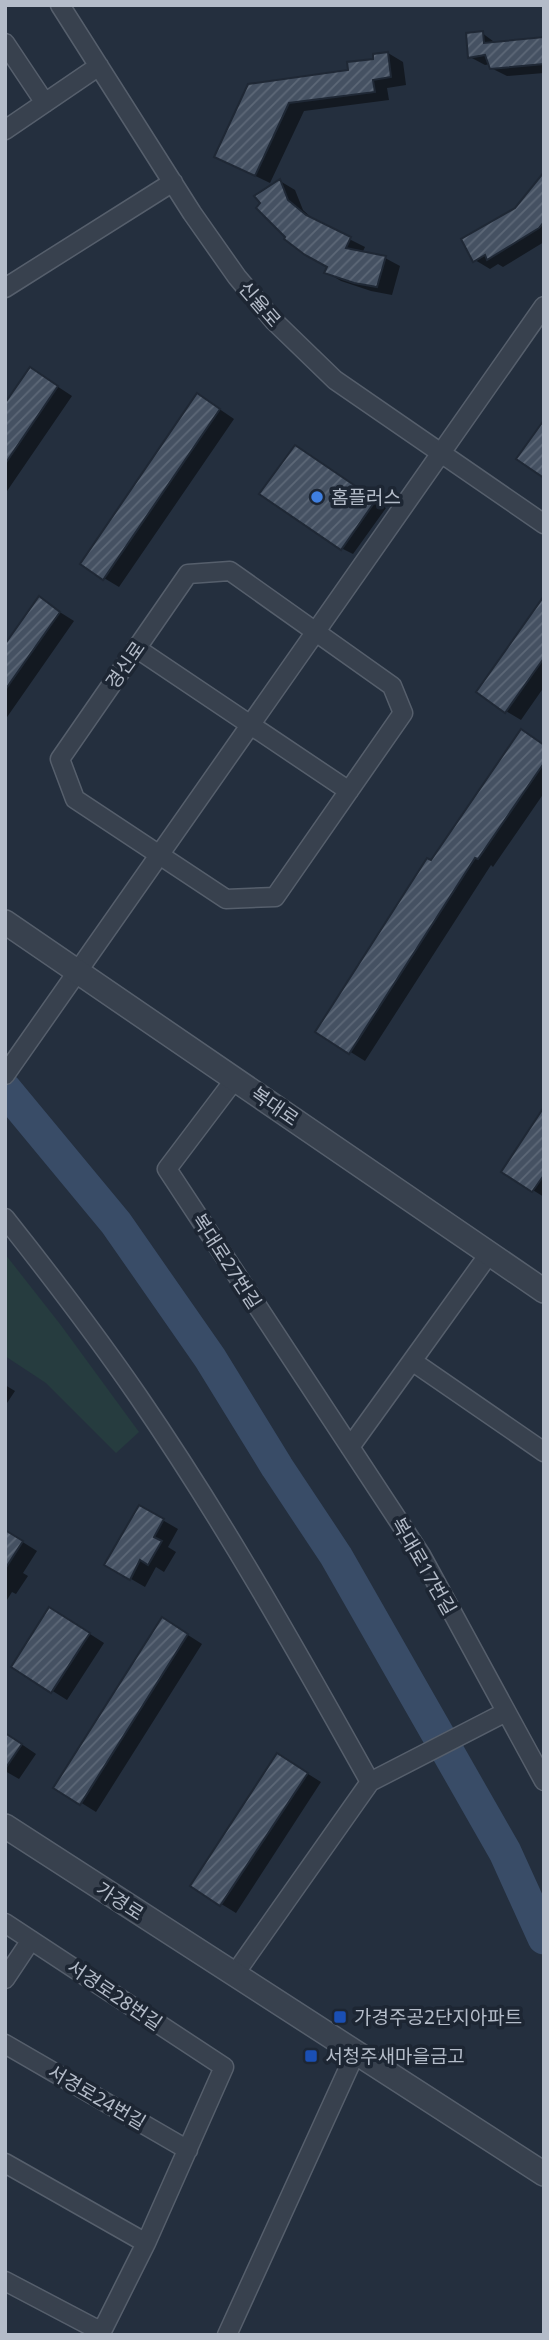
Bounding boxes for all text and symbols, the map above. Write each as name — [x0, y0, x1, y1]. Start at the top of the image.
street label: 신율로 — [233, 276, 287, 332]
place label: 홈플러스 — [331, 484, 401, 510]
marker: 홈플러스 — [309, 489, 325, 505]
street label: 경신로 — [99, 636, 151, 694]
street label: 복대로 — [246, 1080, 304, 1132]
street label: 복대로27번길 — [186, 1208, 268, 1314]
street label: 복대로17번길 — [385, 1512, 463, 1620]
street label: 가경로 — [91, 1876, 149, 1926]
street label: 서경로28번길 — [62, 1954, 168, 2036]
place label: 가경주공2단지아파트 — [354, 2004, 522, 2030]
marker: 가경주공2단지아파트 — [332, 2009, 348, 2025]
place label: 서청주새마을금고 — [325, 2043, 465, 2069]
marker: 서청주새마을금고 — [303, 2048, 319, 2064]
street label: 서경로24번길 — [43, 2058, 151, 2136]

